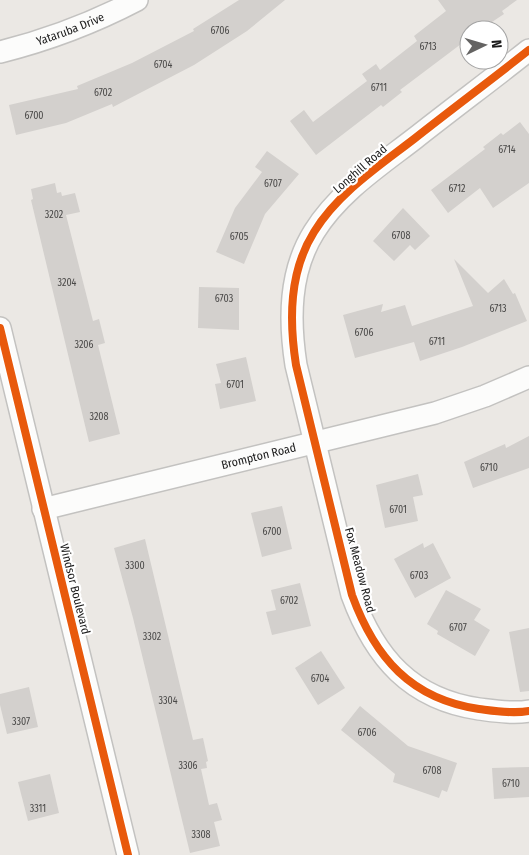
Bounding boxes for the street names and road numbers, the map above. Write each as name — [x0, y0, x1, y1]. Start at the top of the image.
street label: Yataruba Drive — [35, 10, 107, 48]
street label: Longhill Road — [330, 142, 390, 196]
street label: Brompton Road — [220, 440, 297, 472]
street label: Fox Meadow Road — [342, 526, 378, 614]
street label: Windsor Boulevard — [57, 542, 93, 636]

